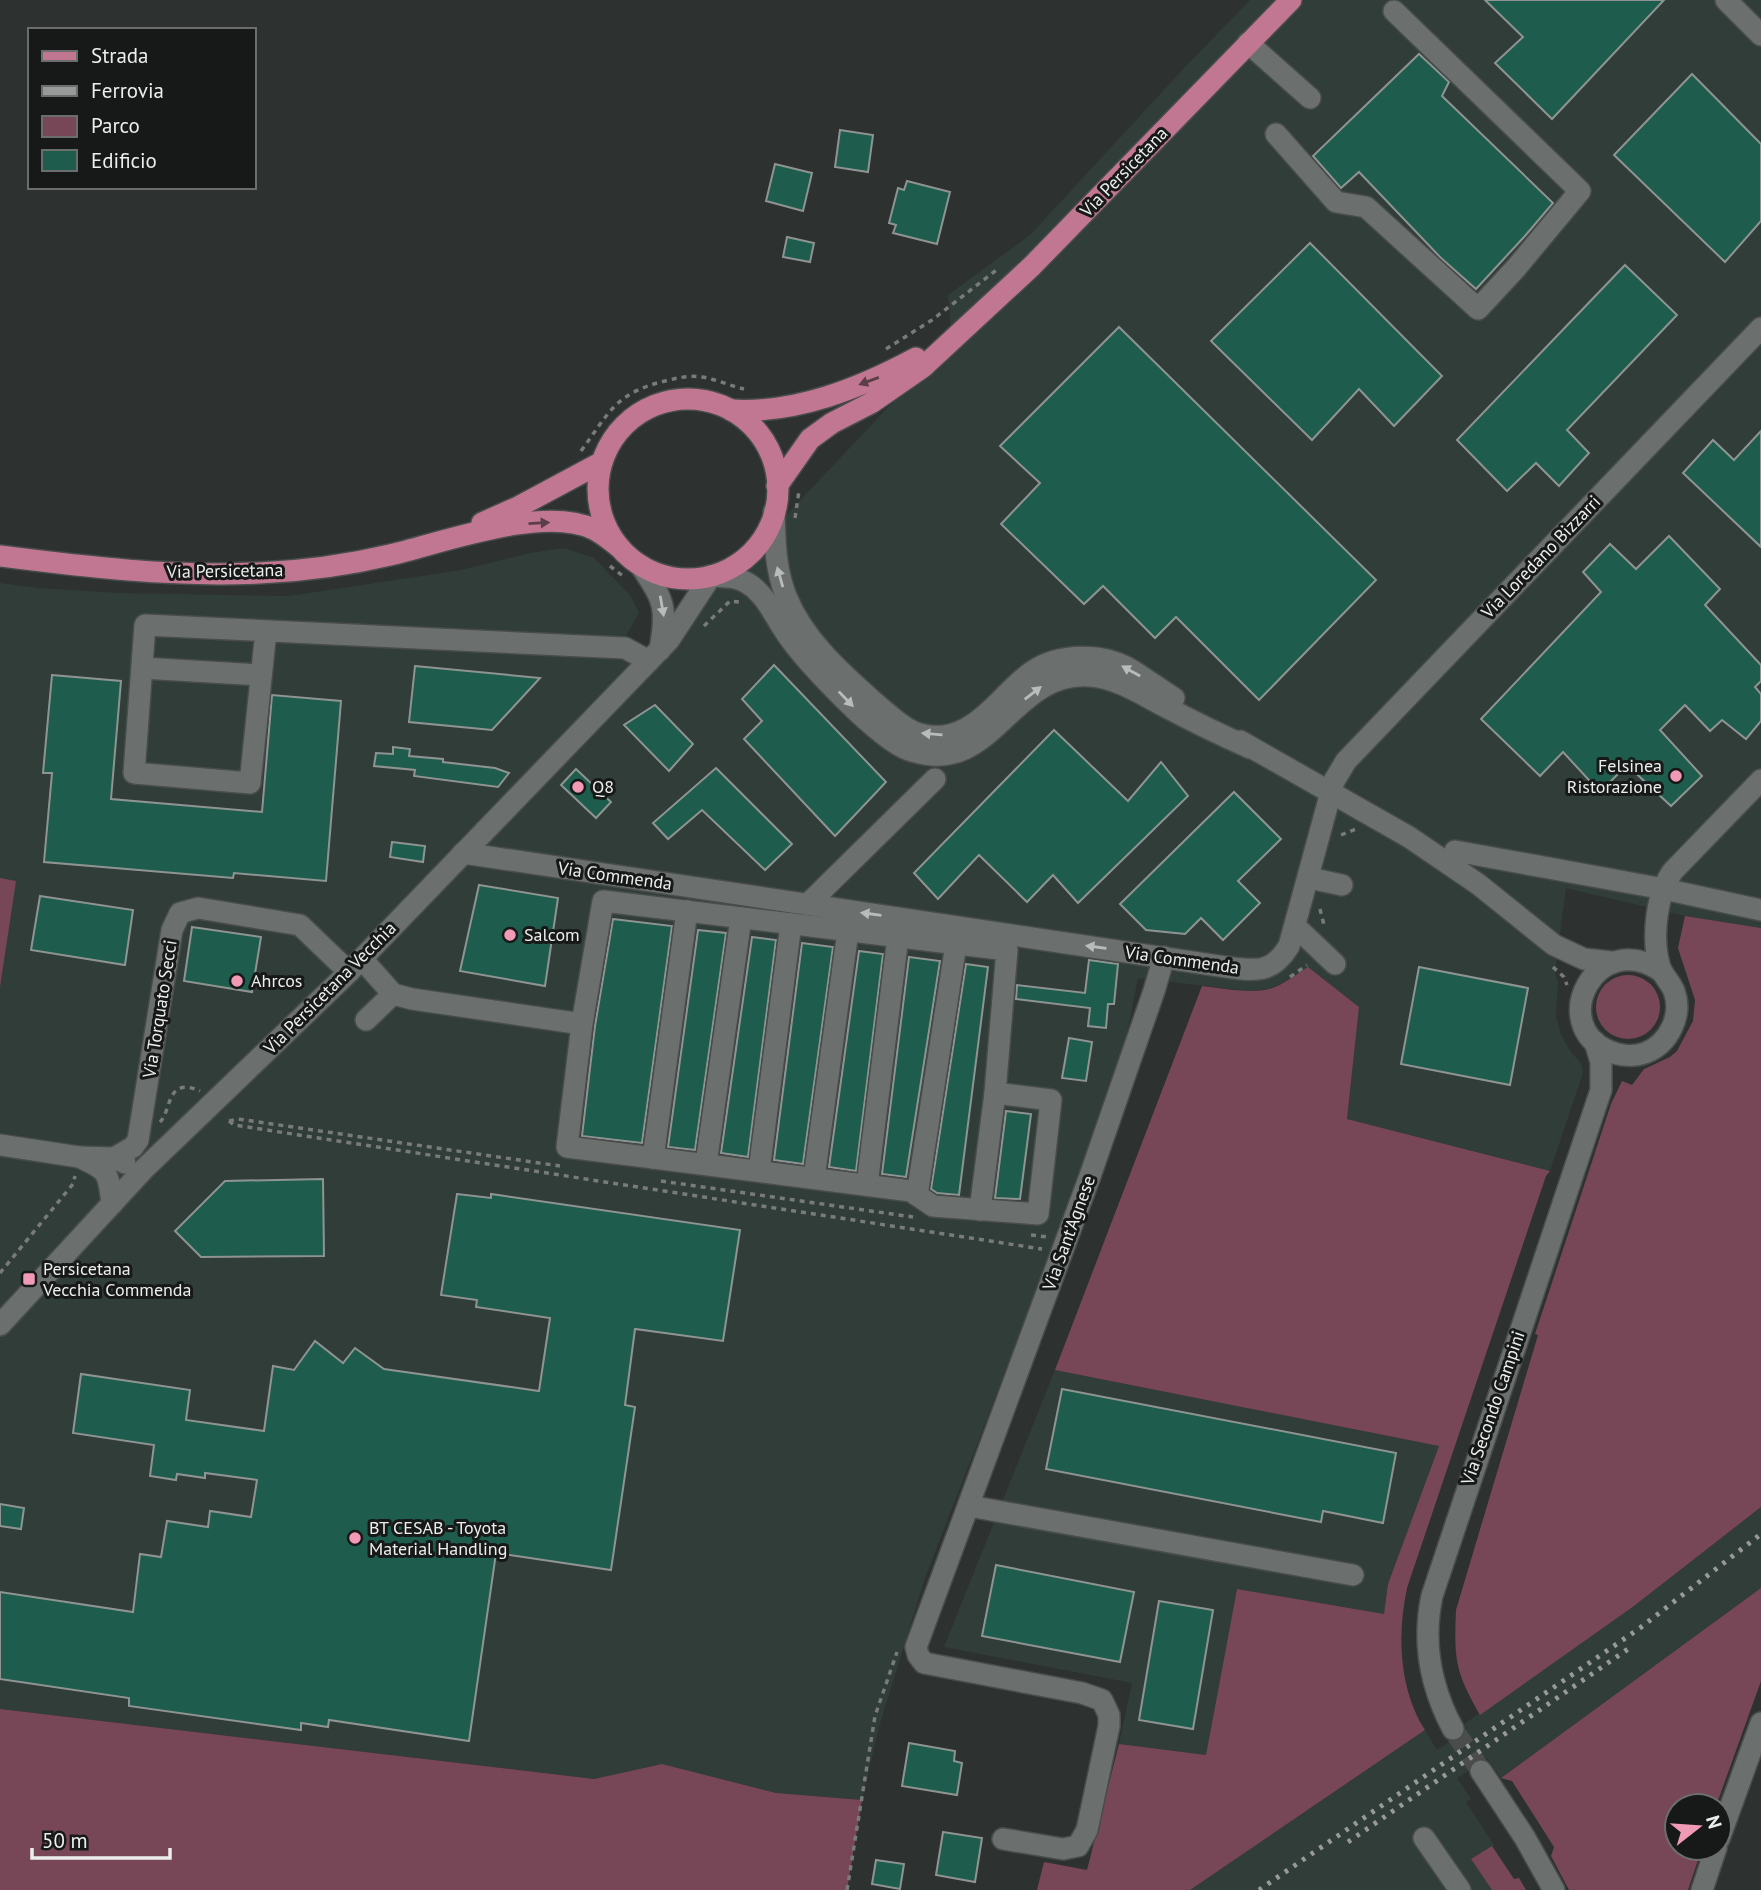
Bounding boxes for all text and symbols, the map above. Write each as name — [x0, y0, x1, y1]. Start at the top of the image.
legend — [28, 28, 256, 189]
text: Strada — [91, 42, 149, 69]
text: Ferrovia — [91, 77, 164, 104]
text: Parco — [91, 112, 140, 139]
street label: Via Persicetana — [1074, 122, 1172, 222]
text: Edificio — [91, 147, 157, 174]
one-way arrow — [859, 376, 880, 387]
street label: Via Loredano Bizzarri — [1475, 490, 1605, 624]
one-way arrow — [528, 517, 550, 528]
street label: Via Persicetana — [166, 558, 283, 583]
one-way arrow — [775, 566, 785, 587]
one-way arrow — [656, 595, 667, 617]
one-way arrow — [1121, 665, 1141, 677]
one-way arrow — [1023, 686, 1041, 701]
one-way arrow — [837, 690, 853, 707]
one-way arrow — [921, 728, 943, 739]
place label: Felsinea Ristorazione — [1567, 754, 1662, 798]
marker: Felsinea Ristorazione — [1668, 768, 1684, 784]
place label: Q8 — [592, 775, 614, 798]
marker: Q8 — [570, 779, 586, 795]
street label: Via Commenda — [556, 856, 674, 895]
one-way arrow — [860, 908, 882, 919]
street label: Via Persicetana Vecchia — [258, 916, 401, 1060]
place label: Salcom — [524, 923, 580, 946]
marker: Salcom — [502, 927, 518, 943]
street label: Via Torquato Secci — [137, 938, 182, 1081]
street label: Via Commenda — [1123, 940, 1241, 979]
one-way arrow — [1085, 941, 1107, 952]
place label: Ahrcos — [251, 969, 302, 992]
marker: Ahrcos — [229, 973, 245, 989]
street label: Via Sant'Agnese — [1037, 1172, 1100, 1294]
place label: Persicetana Vecchia Commenda — [42, 1257, 191, 1301]
marker: Persicetana Vecchia Commenda — [21, 1271, 37, 1287]
street label: Via Secondo Campini — [1455, 1328, 1530, 1489]
place label: BT CESAB - Toyota Material Handling — [369, 1516, 507, 1560]
marker: BT CESAB - Toyota Material Handling — [347, 1530, 363, 1546]
north arrow — [1663, 1792, 1733, 1862]
text: N — [1701, 1813, 1728, 1832]
scale bar — [32, 1816, 170, 1860]
text: 50 m — [42, 1827, 88, 1854]

